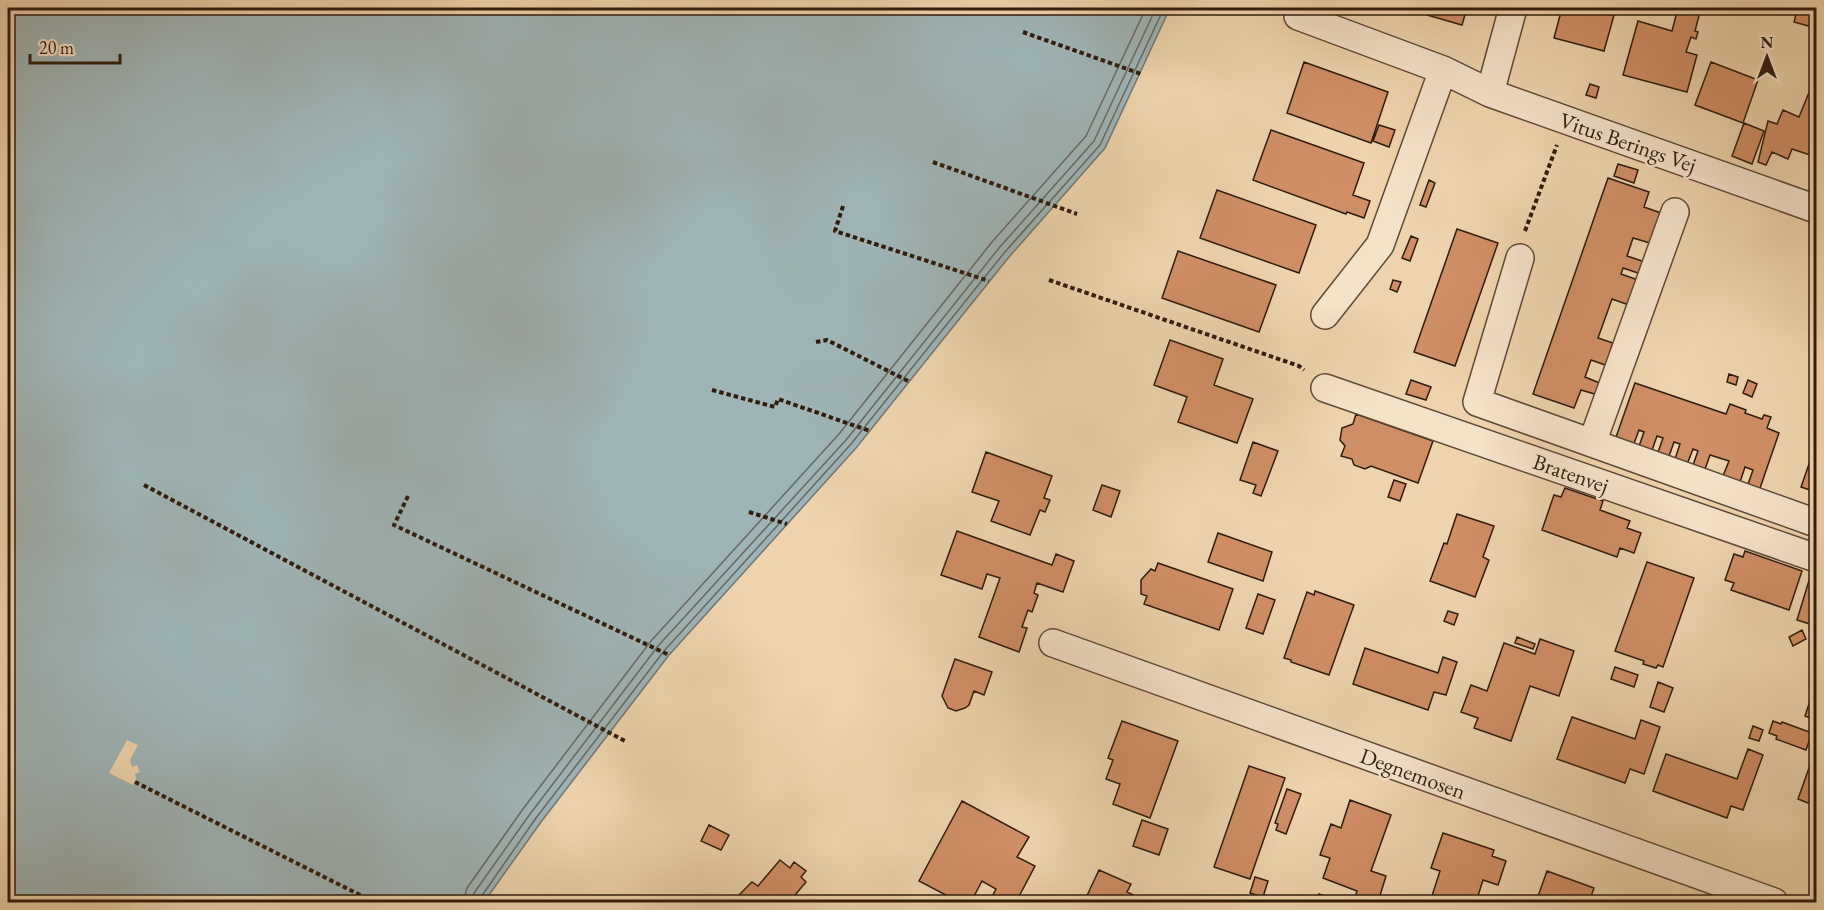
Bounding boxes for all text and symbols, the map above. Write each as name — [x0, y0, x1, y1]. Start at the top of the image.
scale bar — [30, 27, 120, 65]
north arrow — [1737, 27, 1797, 87]
text: N — [1761, 32, 1774, 53]
text: 20 m — [39, 36, 74, 59]
street label: Vitus Berings Vej — [1556, 106, 1700, 179]
street label: Bratenvej — [1529, 447, 1613, 500]
street label: Degnemosen — [1356, 741, 1470, 806]

